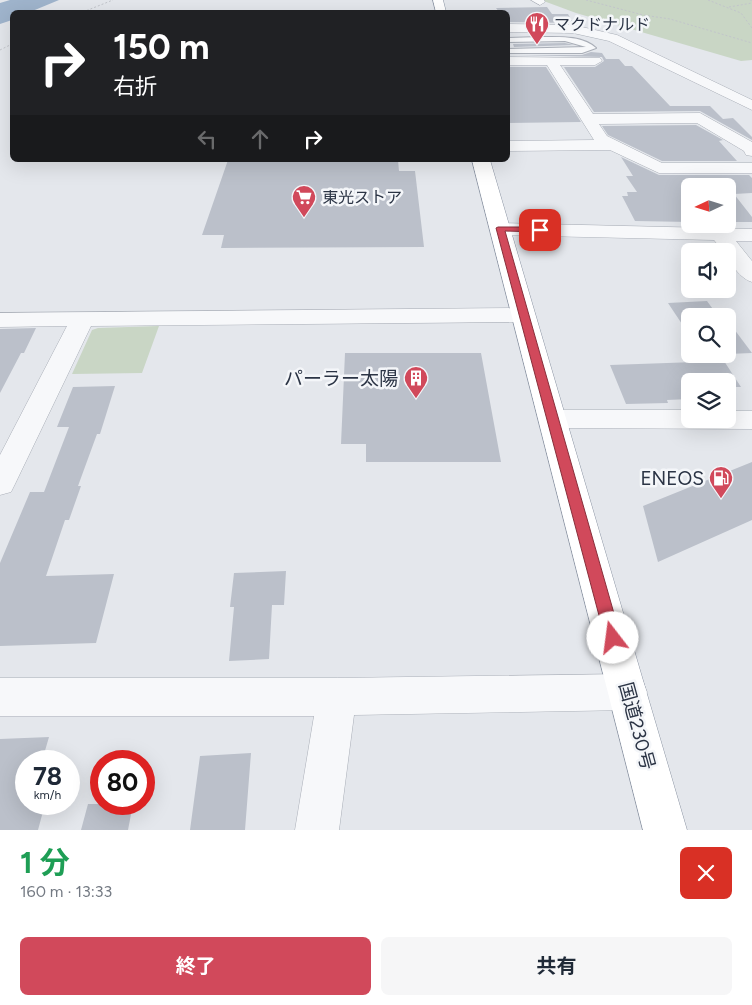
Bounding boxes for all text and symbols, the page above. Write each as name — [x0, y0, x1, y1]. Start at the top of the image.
restaurant icon: マクドナルド — [524, 11, 550, 45]
place label: マクドナルド — [554, 15, 650, 34]
text: 150 m — [113, 26, 210, 68]
icon: right — [30, 30, 95, 95]
text: 右折 — [113, 73, 157, 100]
icon: left — [193, 125, 221, 153]
icon: ahead — [246, 125, 274, 153]
icon: right — [299, 125, 327, 153]
north arrow — [681, 178, 736, 232]
map controls — [681, 178, 736, 428]
supermarket icon: 東光ストア — [291, 184, 317, 218]
place label: 東光ストア — [322, 188, 402, 207]
pin — [519, 209, 561, 251]
icon: arrive — [526, 216, 554, 244]
button: sound — [681, 243, 736, 298]
button: search — [681, 308, 736, 363]
building icon: パーラー太陽 — [403, 365, 429, 399]
place label: パーラー太陽 — [284, 367, 398, 390]
button: layers — [681, 373, 736, 428]
fuel station icon: ENEOS — [708, 465, 734, 499]
place label: ENEOS — [640, 467, 704, 490]
position arrow — [586, 611, 638, 663]
street label: 国道230号 — [614, 679, 660, 773]
speed limit sign: 80 — [90, 750, 155, 815]
text: 78 — [33, 761, 62, 791]
text: km/h — [34, 788, 61, 802]
text: 1 分 — [20, 844, 70, 881]
button: close — [680, 847, 732, 899]
text: 160 m · 13:33 — [20, 882, 112, 901]
button: 終了 — [20, 937, 371, 995]
button: 共有 — [381, 937, 732, 995]

